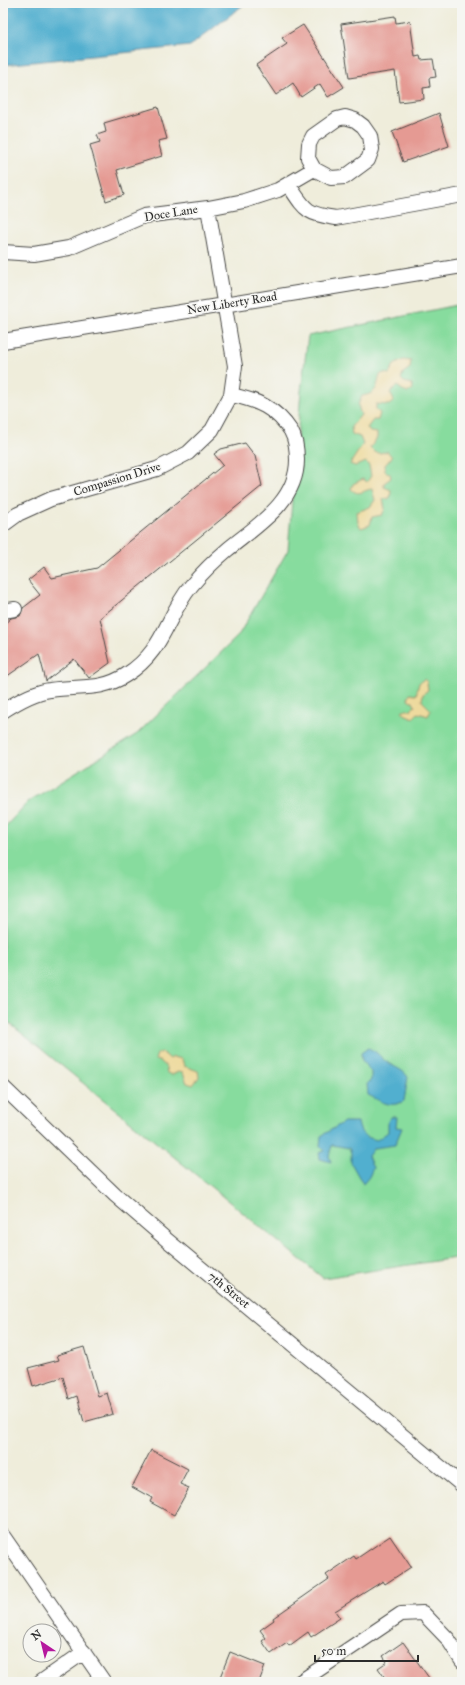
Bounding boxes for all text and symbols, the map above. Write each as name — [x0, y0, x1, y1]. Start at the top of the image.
street label: Doce Lane — [143, 202, 199, 224]
street label: New Liberty Road — [186, 289, 278, 317]
street label: Compassion Drive — [72, 459, 162, 499]
street label: 7th Street — [205, 1269, 253, 1312]
north arrow — [22, 1623, 62, 1663]
text: N — [29, 1627, 45, 1643]
scale bar — [315, 1637, 418, 1663]
text: 50 m — [321, 1644, 346, 1658]

